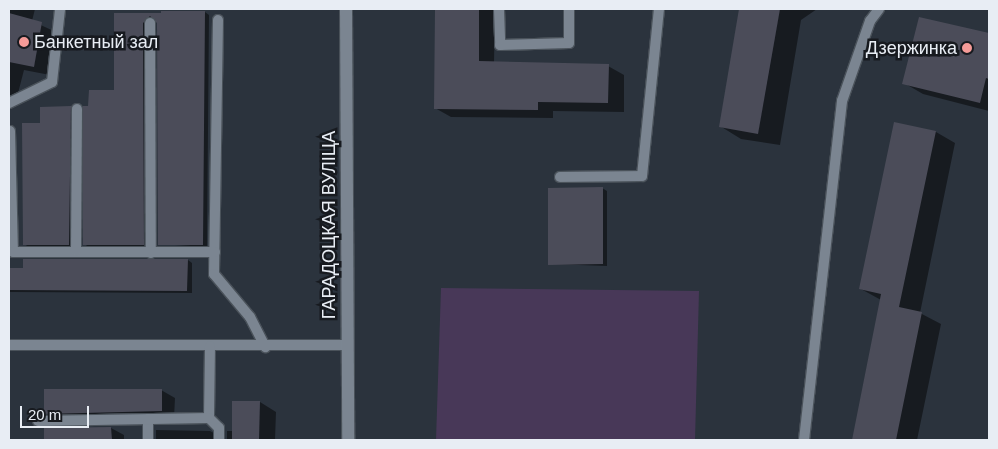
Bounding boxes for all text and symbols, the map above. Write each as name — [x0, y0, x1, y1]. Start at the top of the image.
place label: Банкетный зал — [34, 31, 158, 53]
marker: Банкетный зал — [18, 36, 30, 48]
place label: Дзержинка — [866, 37, 957, 59]
marker: Дзержинка — [961, 42, 973, 54]
street label: ГАРАДОЦКАЯ ВУЛІЦА — [318, 131, 340, 319]
scale bar — [22, 396, 91, 428]
text: 20 m — [28, 406, 61, 423]

